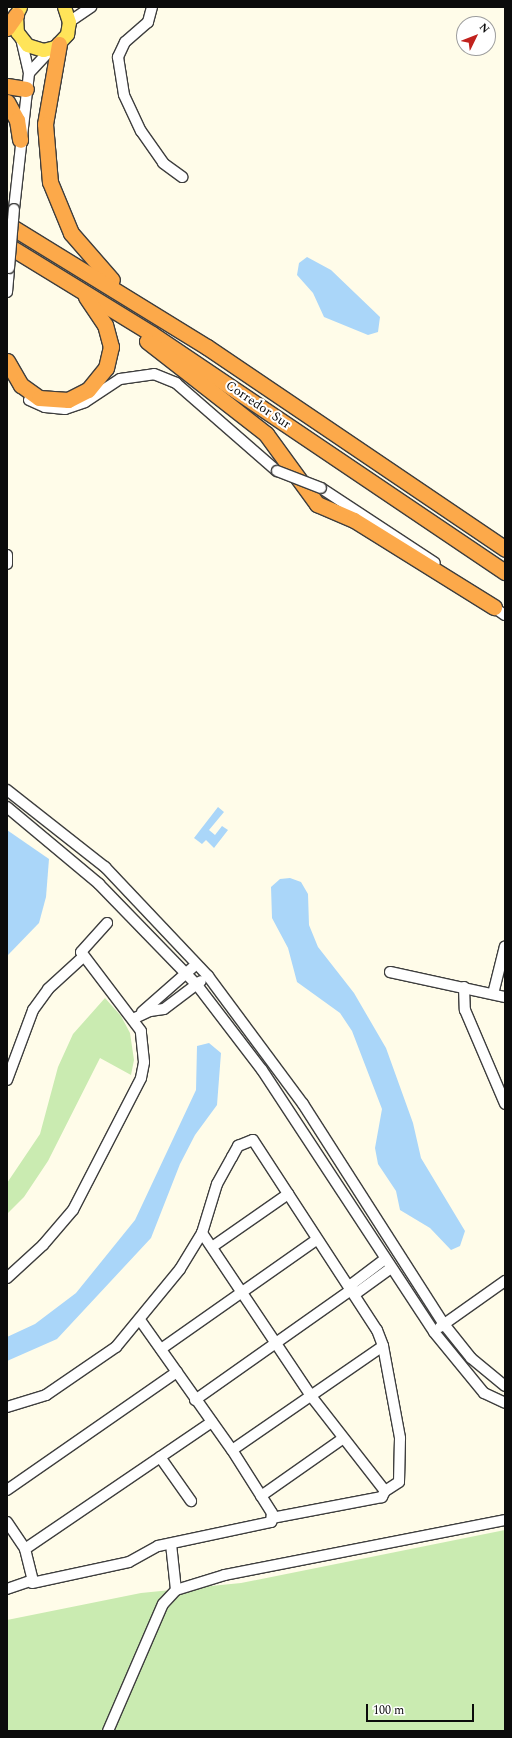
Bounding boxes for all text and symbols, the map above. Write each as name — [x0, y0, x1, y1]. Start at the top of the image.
north arrow — [456, 16, 496, 56]
text: N — [475, 19, 494, 37]
street label: Corredor Sur — [222, 378, 294, 432]
scale bar — [368, 1696, 476, 1722]
text: 100 m — [373, 1701, 404, 1720]

